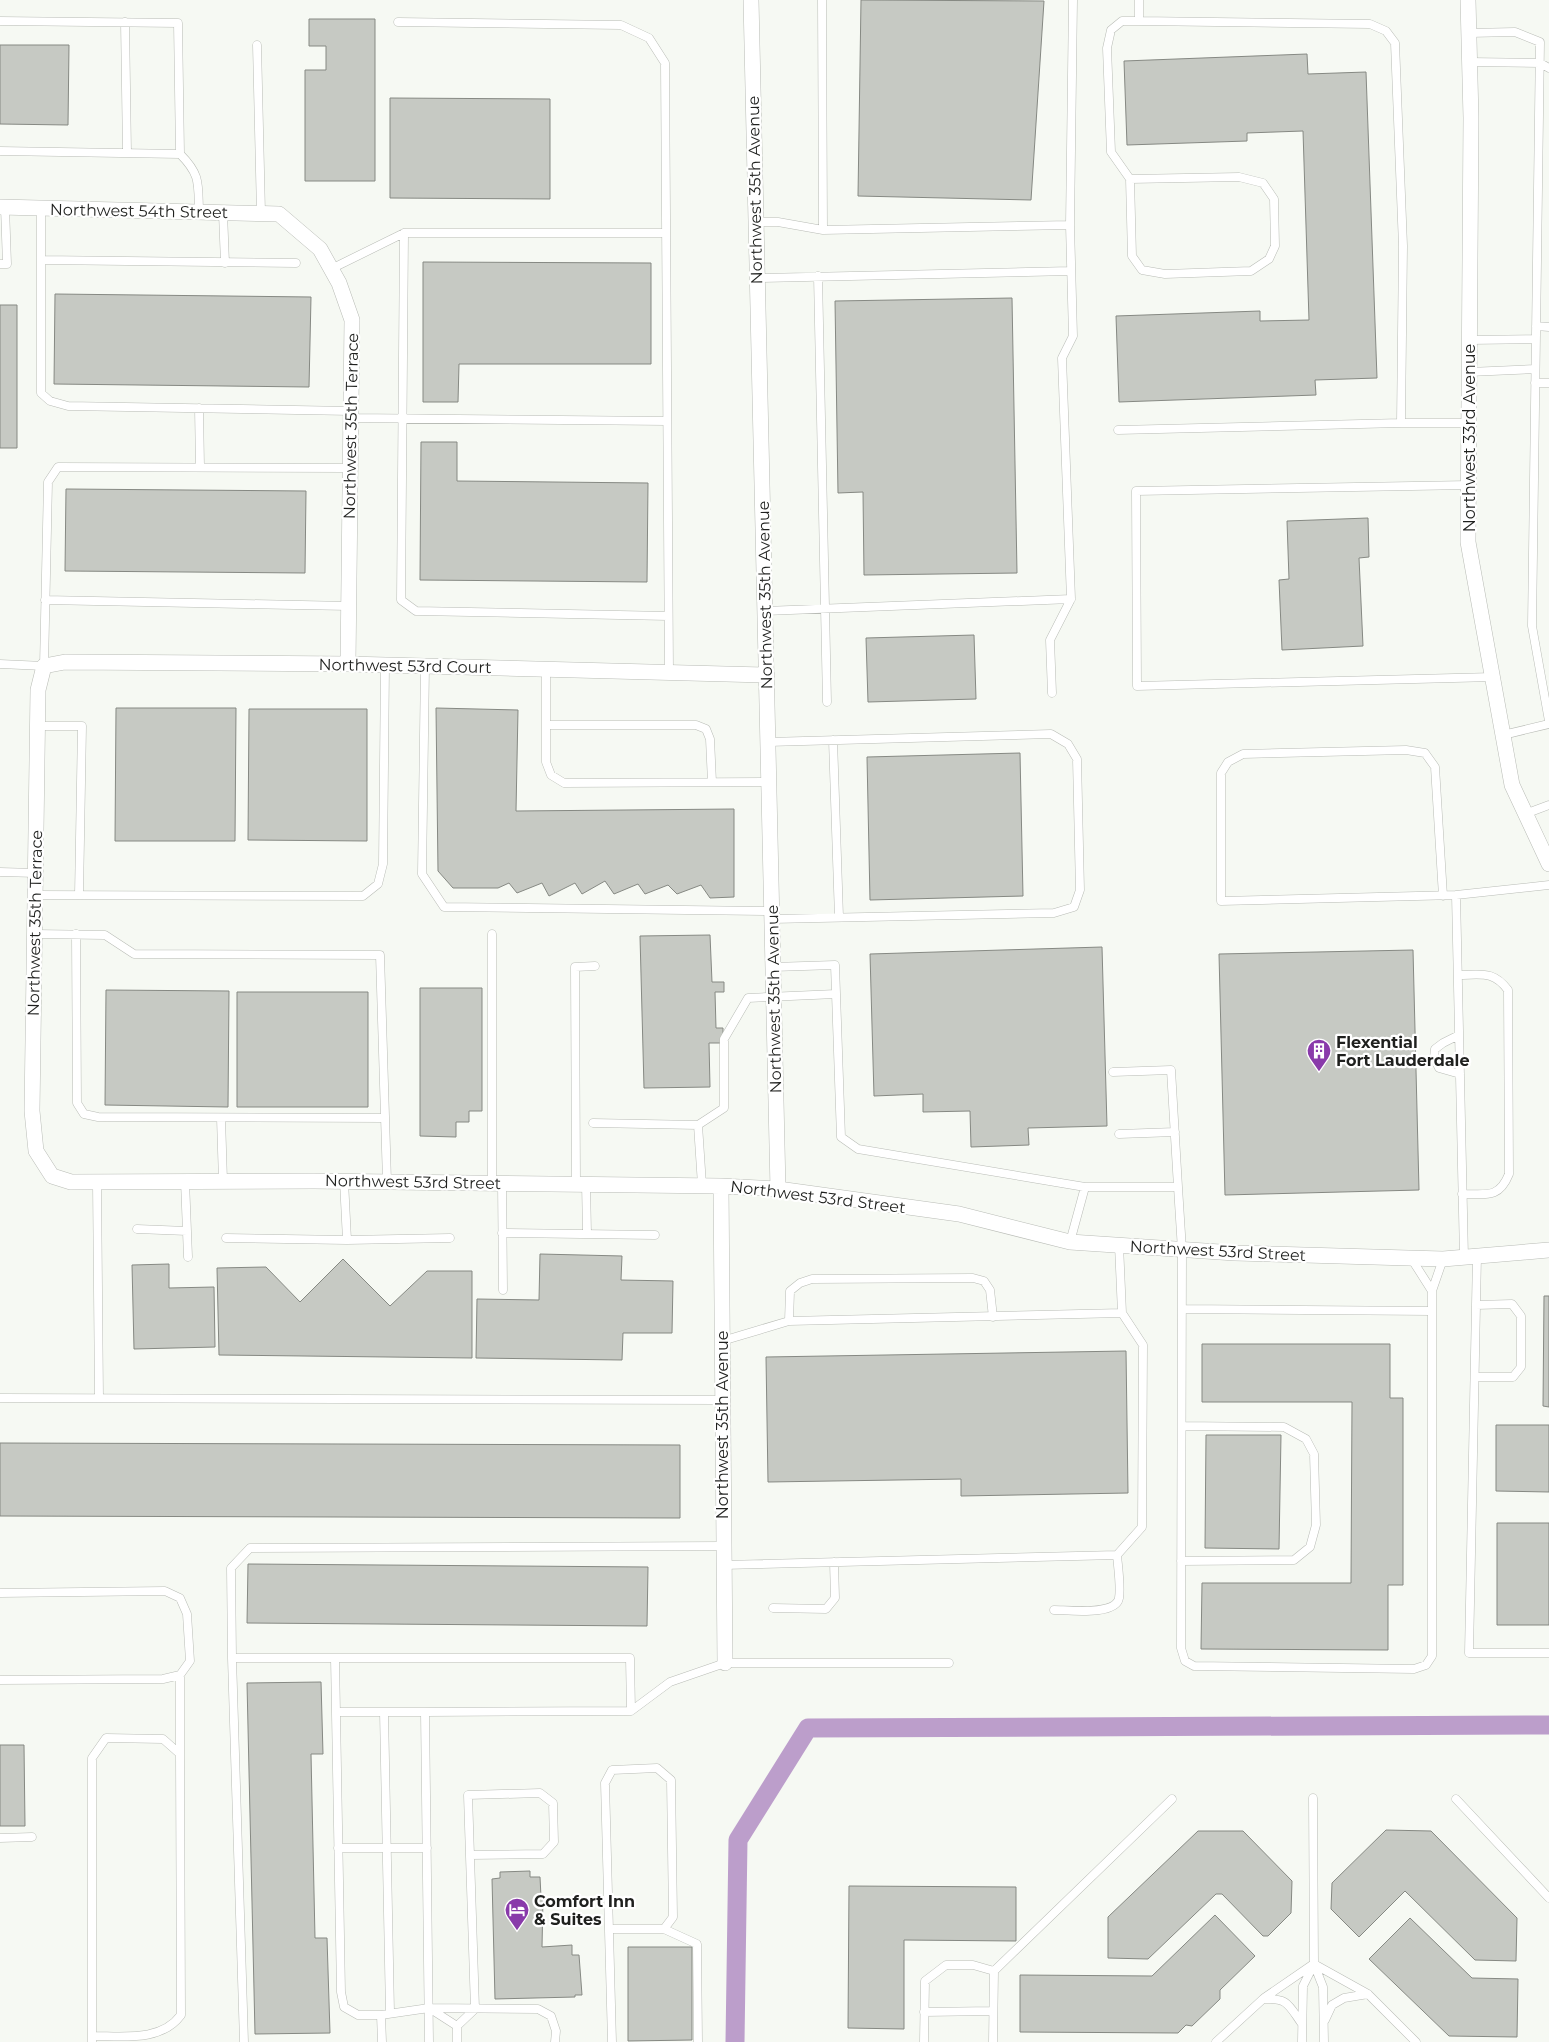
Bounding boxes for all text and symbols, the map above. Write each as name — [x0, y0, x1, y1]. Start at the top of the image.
street label: Northwest 35th Avenue — [744, 96, 766, 284]
street label: Northwest 54th Street — [50, 200, 229, 222]
street label: Northwest 35th Terrace — [340, 333, 362, 519]
street label: Northwest 33rd Avenue — [1460, 344, 1479, 532]
street label: Northwest 35th Avenue — [754, 501, 776, 689]
street label: Northwest 53rd Court — [318, 655, 492, 677]
street label: Northwest 35th Terrace — [24, 830, 46, 1016]
street label: Northwest 35th Avenue — [763, 905, 785, 1093]
place label: Flexential Fort Lauderdale — [1336, 1033, 1469, 1070]
building icon: Flexential Fort Lauderdale — [1306, 1038, 1332, 1072]
street label: Northwest 53rd Street — [325, 1171, 502, 1193]
street label: Northwest 53rd Street — [729, 1177, 907, 1217]
street label: Northwest 53rd Street — [1129, 1237, 1307, 1265]
street label: Northwest 35th Avenue — [713, 1331, 732, 1519]
place label: Comfort Inn & Suites — [534, 1892, 635, 1929]
hotel icon: Comfort Inn & Suites — [504, 1897, 530, 1931]

